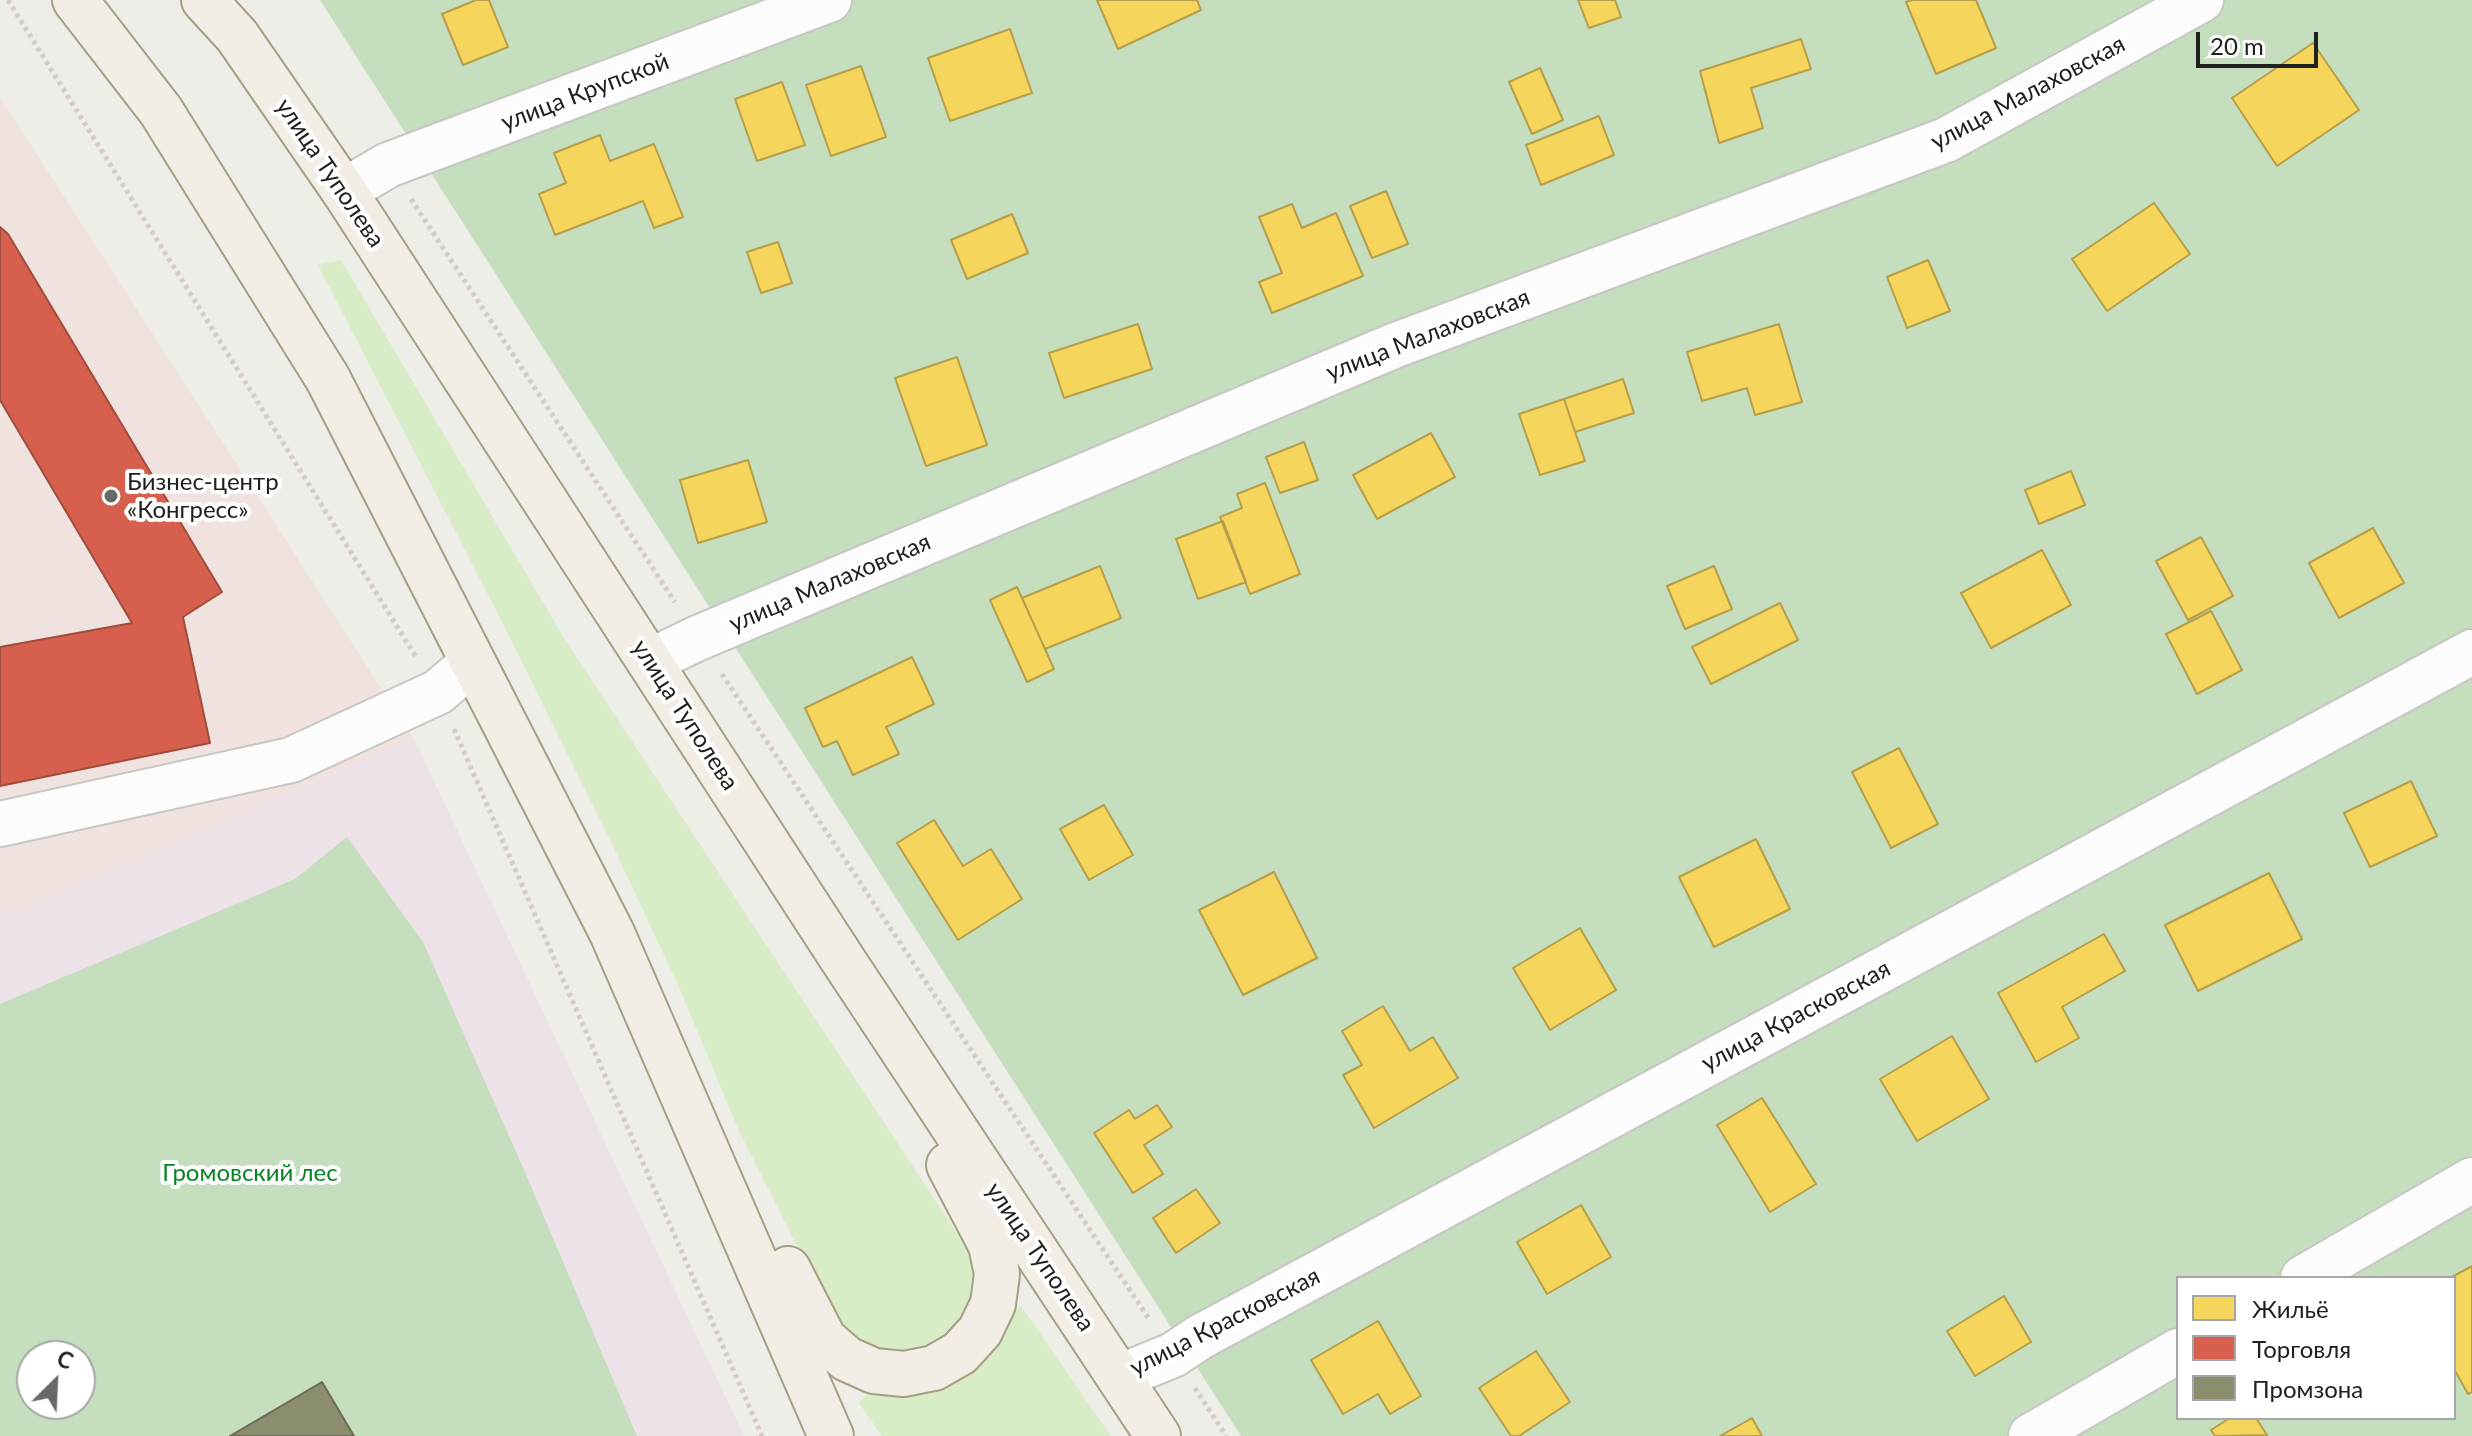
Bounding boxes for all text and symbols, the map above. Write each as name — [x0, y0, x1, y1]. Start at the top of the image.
scale bar — [2200, 16, 2322, 66]
street label: улица Малаховская — [1926, 30, 2130, 156]
text: 20 m — [2210, 31, 2264, 60]
street label: улица Крупской — [497, 47, 673, 137]
street label: улица Туполева — [270, 93, 390, 253]
street label: улица Малаховская — [1322, 283, 1534, 387]
place label: Бизнес-центр «Конгресс» — [127, 468, 279, 524]
marker: Бизнес-центр «Конгресс» — [102, 487, 120, 505]
street label: улица Малаховская — [725, 528, 935, 638]
street label: улица Туполева — [626, 634, 744, 796]
street label: улица Красковская — [1697, 954, 1895, 1078]
park label: Громовский лес — [162, 1159, 338, 1187]
street label: улица Туполева — [980, 1177, 1100, 1337]
street label: улица Красковская — [1125, 1262, 1325, 1382]
legend — [2176, 1276, 2456, 1420]
text: Жильё — [2252, 1294, 2329, 1323]
text: Торговля — [2252, 1334, 2351, 1363]
north arrow — [16, 1340, 96, 1420]
text: С — [53, 1344, 77, 1375]
text: Промзона — [2252, 1374, 2363, 1403]

